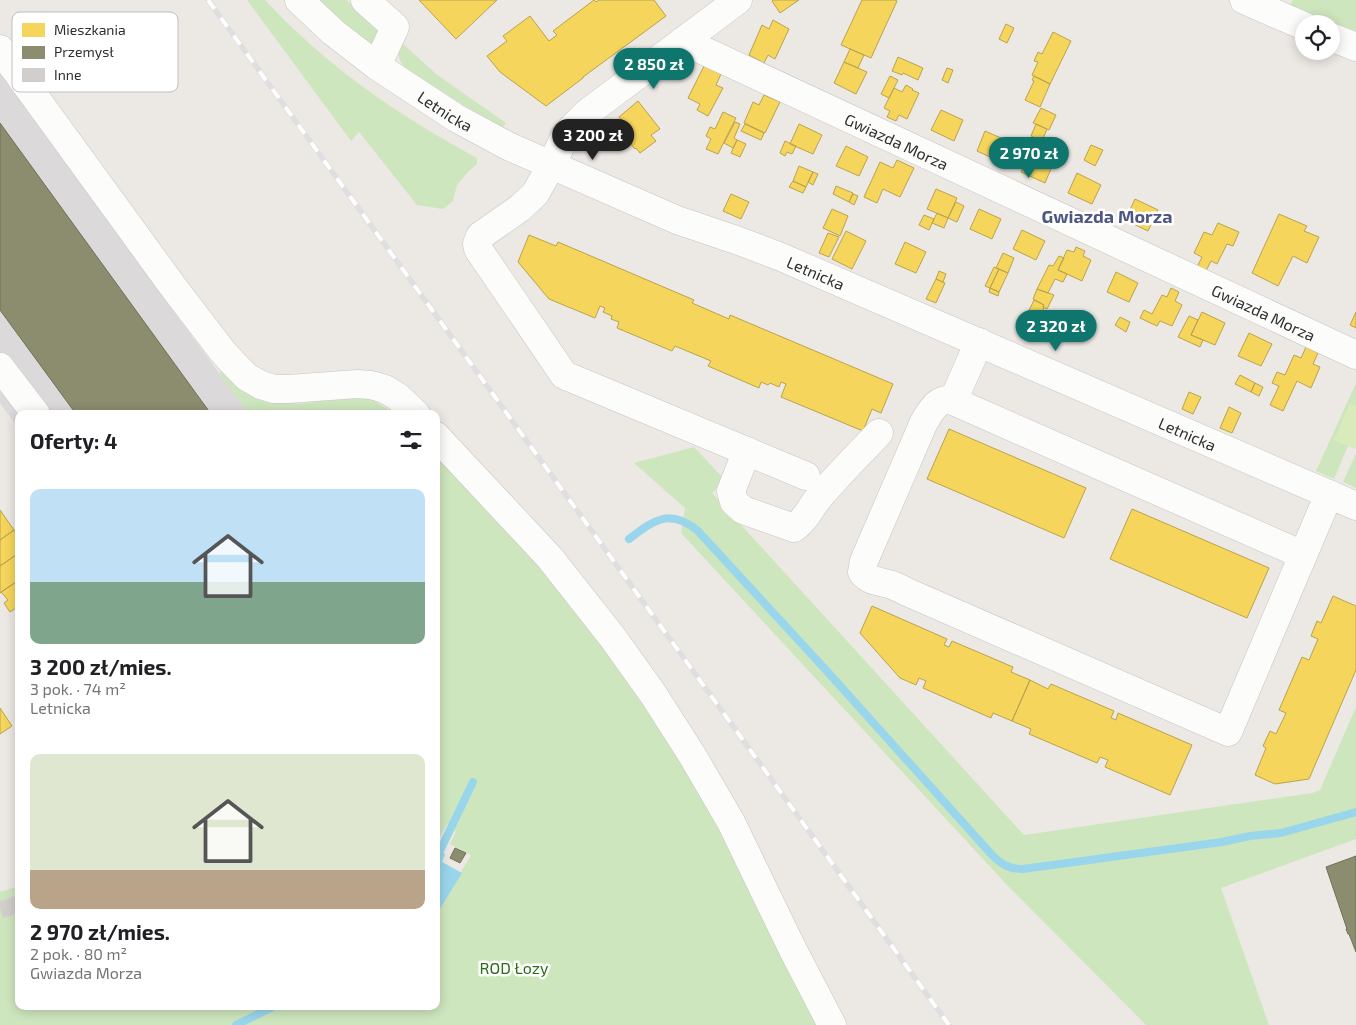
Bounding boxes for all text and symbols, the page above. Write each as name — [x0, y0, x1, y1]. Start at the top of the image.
legend — [12, 12, 178, 92]
map controls — [1295, 15, 1340, 60]
button: locate — [1295, 15, 1340, 60]
text: Mieszkania — [54, 21, 126, 38]
text: Przemysł — [54, 43, 114, 60]
pin: 2 850 zł — [602, 48, 706, 90]
text: 2 850 zł — [624, 54, 684, 73]
text: Inne — [54, 66, 81, 83]
street label: Letnicka — [415, 86, 476, 135]
street label: Gwiazda Morza — [842, 108, 952, 173]
pin: 3 200 zł — [541, 119, 645, 161]
text: 3 200 zł — [563, 125, 623, 144]
pin: 2 970 zł — [977, 136, 1081, 179]
text: 2 970 zł — [1000, 143, 1058, 162]
district label: Gwiazda Morza — [1041, 205, 1173, 227]
street label: Letnicka — [784, 251, 848, 293]
street label: Gwiazda Morza — [1209, 280, 1319, 344]
pin: 2 320 zł — [1004, 310, 1108, 352]
text: 2 320 zł — [1027, 316, 1085, 335]
street label: Letnicka — [1156, 412, 1219, 454]
icon: filters — [397, 426, 425, 454]
text: Oferty: 4 — [30, 428, 117, 453]
icon: home — [183, 521, 273, 611]
text: 3 200 zł/mies. — [30, 654, 172, 679]
text: 3 pok. · 74 m² — [30, 679, 126, 698]
text: Letnicka — [30, 698, 91, 717]
icon: home — [183, 786, 273, 876]
text: 2 970 zł/mies. — [30, 919, 170, 944]
text: 2 pok. · 80 m² — [30, 944, 127, 963]
park label: ROD Łozy — [480, 958, 549, 977]
text: Gwiazda Morza — [30, 963, 142, 982]

